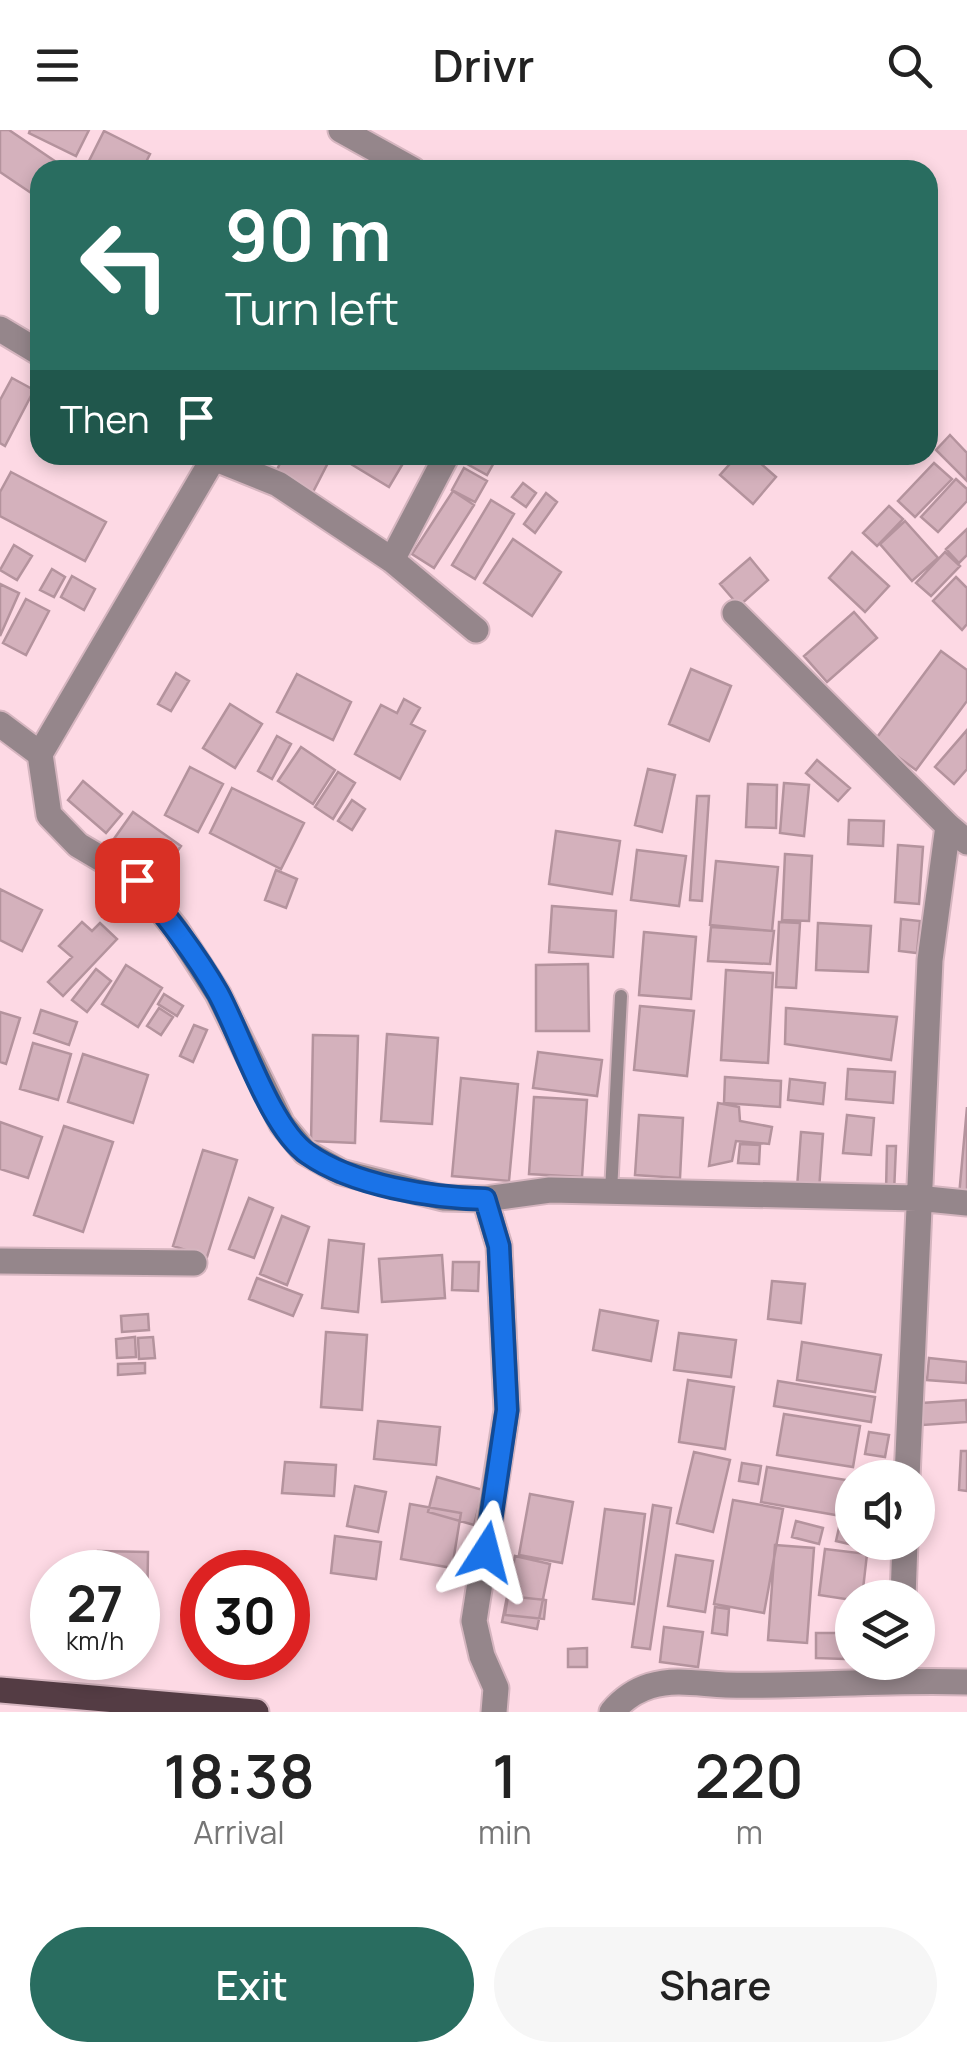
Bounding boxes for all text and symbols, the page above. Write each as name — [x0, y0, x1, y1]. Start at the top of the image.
text: Drivr — [433, 34, 534, 96]
icon: menu — [30, 38, 85, 93]
icon: search — [882, 38, 937, 93]
text: 90 m — [225, 186, 392, 282]
icon: left — [60, 200, 190, 330]
text: Turn left — [225, 277, 399, 339]
icon: arrive — [169, 390, 224, 445]
text: Then — [60, 392, 149, 444]
pin — [95, 838, 180, 923]
icon: arrive — [110, 853, 165, 908]
map controls — [835, 1460, 935, 1680]
button: sound — [835, 1460, 935, 1560]
position arrow — [434, 1500, 538, 1604]
speed limit sign: 30 — [180, 1550, 310, 1680]
text: 27 — [67, 1569, 123, 1637]
button: layers — [835, 1580, 935, 1680]
text: km/h — [66, 1623, 124, 1658]
text: 18:38 — [163, 1734, 315, 1816]
text: 1 — [492, 1734, 517, 1816]
text: 220 — [695, 1734, 804, 1816]
text: Arrival — [193, 1810, 285, 1854]
text: min — [478, 1810, 532, 1854]
text: m — [736, 1810, 763, 1854]
button: Exit — [30, 1927, 474, 2042]
button: Share — [494, 1927, 937, 2042]

